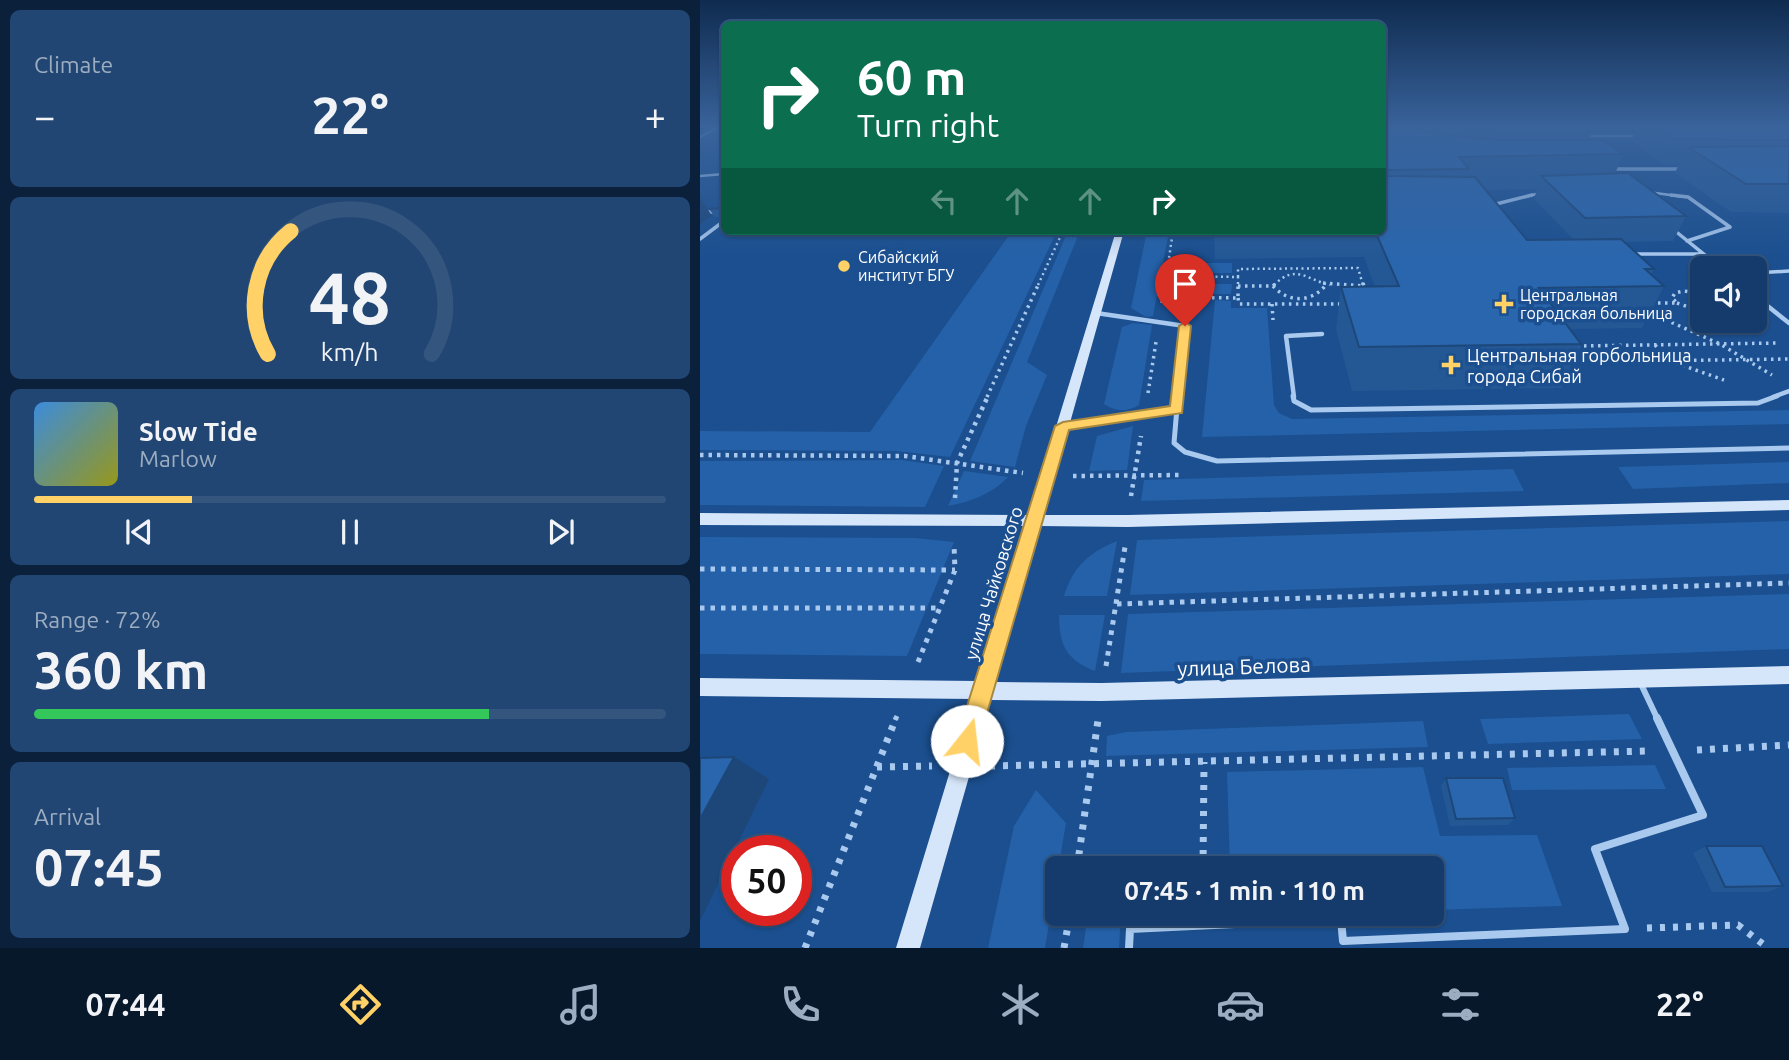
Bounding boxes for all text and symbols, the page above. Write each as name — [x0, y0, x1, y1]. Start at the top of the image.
icon: right — [742, 49, 833, 140]
text: 60 m — [857, 49, 966, 104]
text: Climate — [34, 52, 113, 77]
text: 22° — [311, 86, 389, 144]
text: − — [34, 95, 55, 137]
text: + — [645, 95, 666, 137]
text: Turn right — [857, 107, 999, 143]
icon: left — [925, 182, 963, 220]
icon: ahead — [998, 182, 1036, 220]
icon: ahead — [1071, 182, 1109, 220]
icon: right — [1144, 182, 1182, 220]
place label: Сибайский институт БГУ — [858, 248, 954, 284]
pin — [1155, 254, 1215, 326]
text: 48 — [309, 256, 391, 338]
map controls — [1690, 256, 1767, 333]
button: sound — [1690, 256, 1767, 333]
marker: Сибайский институт БГУ — [836, 258, 852, 274]
icon: arrive — [1166, 265, 1204, 303]
place label: Центральная городская больница — [1520, 286, 1673, 322]
marker: Центральная городская больница — [1494, 294, 1514, 314]
text: km/h — [321, 337, 379, 365]
place label: Центральная горбольница города Сибай — [1467, 345, 1691, 386]
marker: Центральная горбольница города Сибай — [1441, 355, 1461, 375]
text: Slow Tide — [139, 417, 258, 446]
text: Marlow — [139, 446, 217, 471]
street label: улица Чайковского — [960, 504, 1026, 662]
icon: previous — [120, 513, 158, 551]
icon: pause — [331, 513, 369, 551]
icon: next — [542, 513, 580, 551]
text: Range · 72% — [34, 607, 161, 632]
text: 360 km — [34, 641, 208, 699]
street label: улица Белова — [1177, 652, 1311, 680]
position arrow — [930, 704, 1004, 778]
text: Arrival — [34, 804, 101, 829]
speed limit sign: 50 — [721, 835, 812, 926]
text: 07:45 — [34, 838, 164, 896]
text: 07:45 · 1 min · 110 m — [1124, 876, 1365, 905]
icon: directions — [336, 980, 385, 1029]
icon: music — [556, 980, 605, 1029]
icon: phone — [776, 980, 825, 1029]
icon: climate — [996, 980, 1045, 1029]
icon: car — [1216, 980, 1265, 1029]
icon: filters — [1436, 980, 1485, 1029]
text: 07:44 — [85, 986, 166, 1022]
text: 22° — [1656, 986, 1704, 1022]

